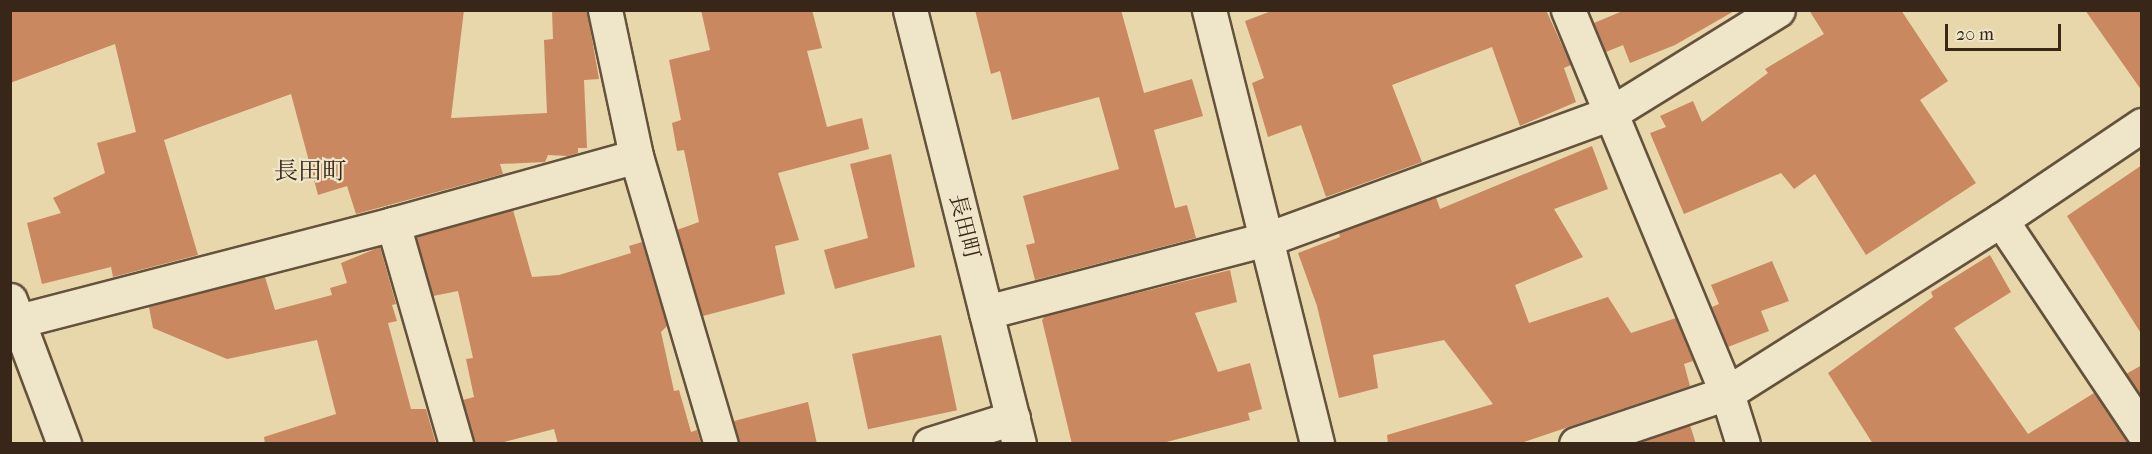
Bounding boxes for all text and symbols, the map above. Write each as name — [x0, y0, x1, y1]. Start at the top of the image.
scale bar — [1948, 12, 2064, 50]
text: 20 m — [1956, 24, 1994, 45]
district label: 長田町 — [274, 158, 346, 186]
street label: 長田町 — [943, 192, 985, 262]

